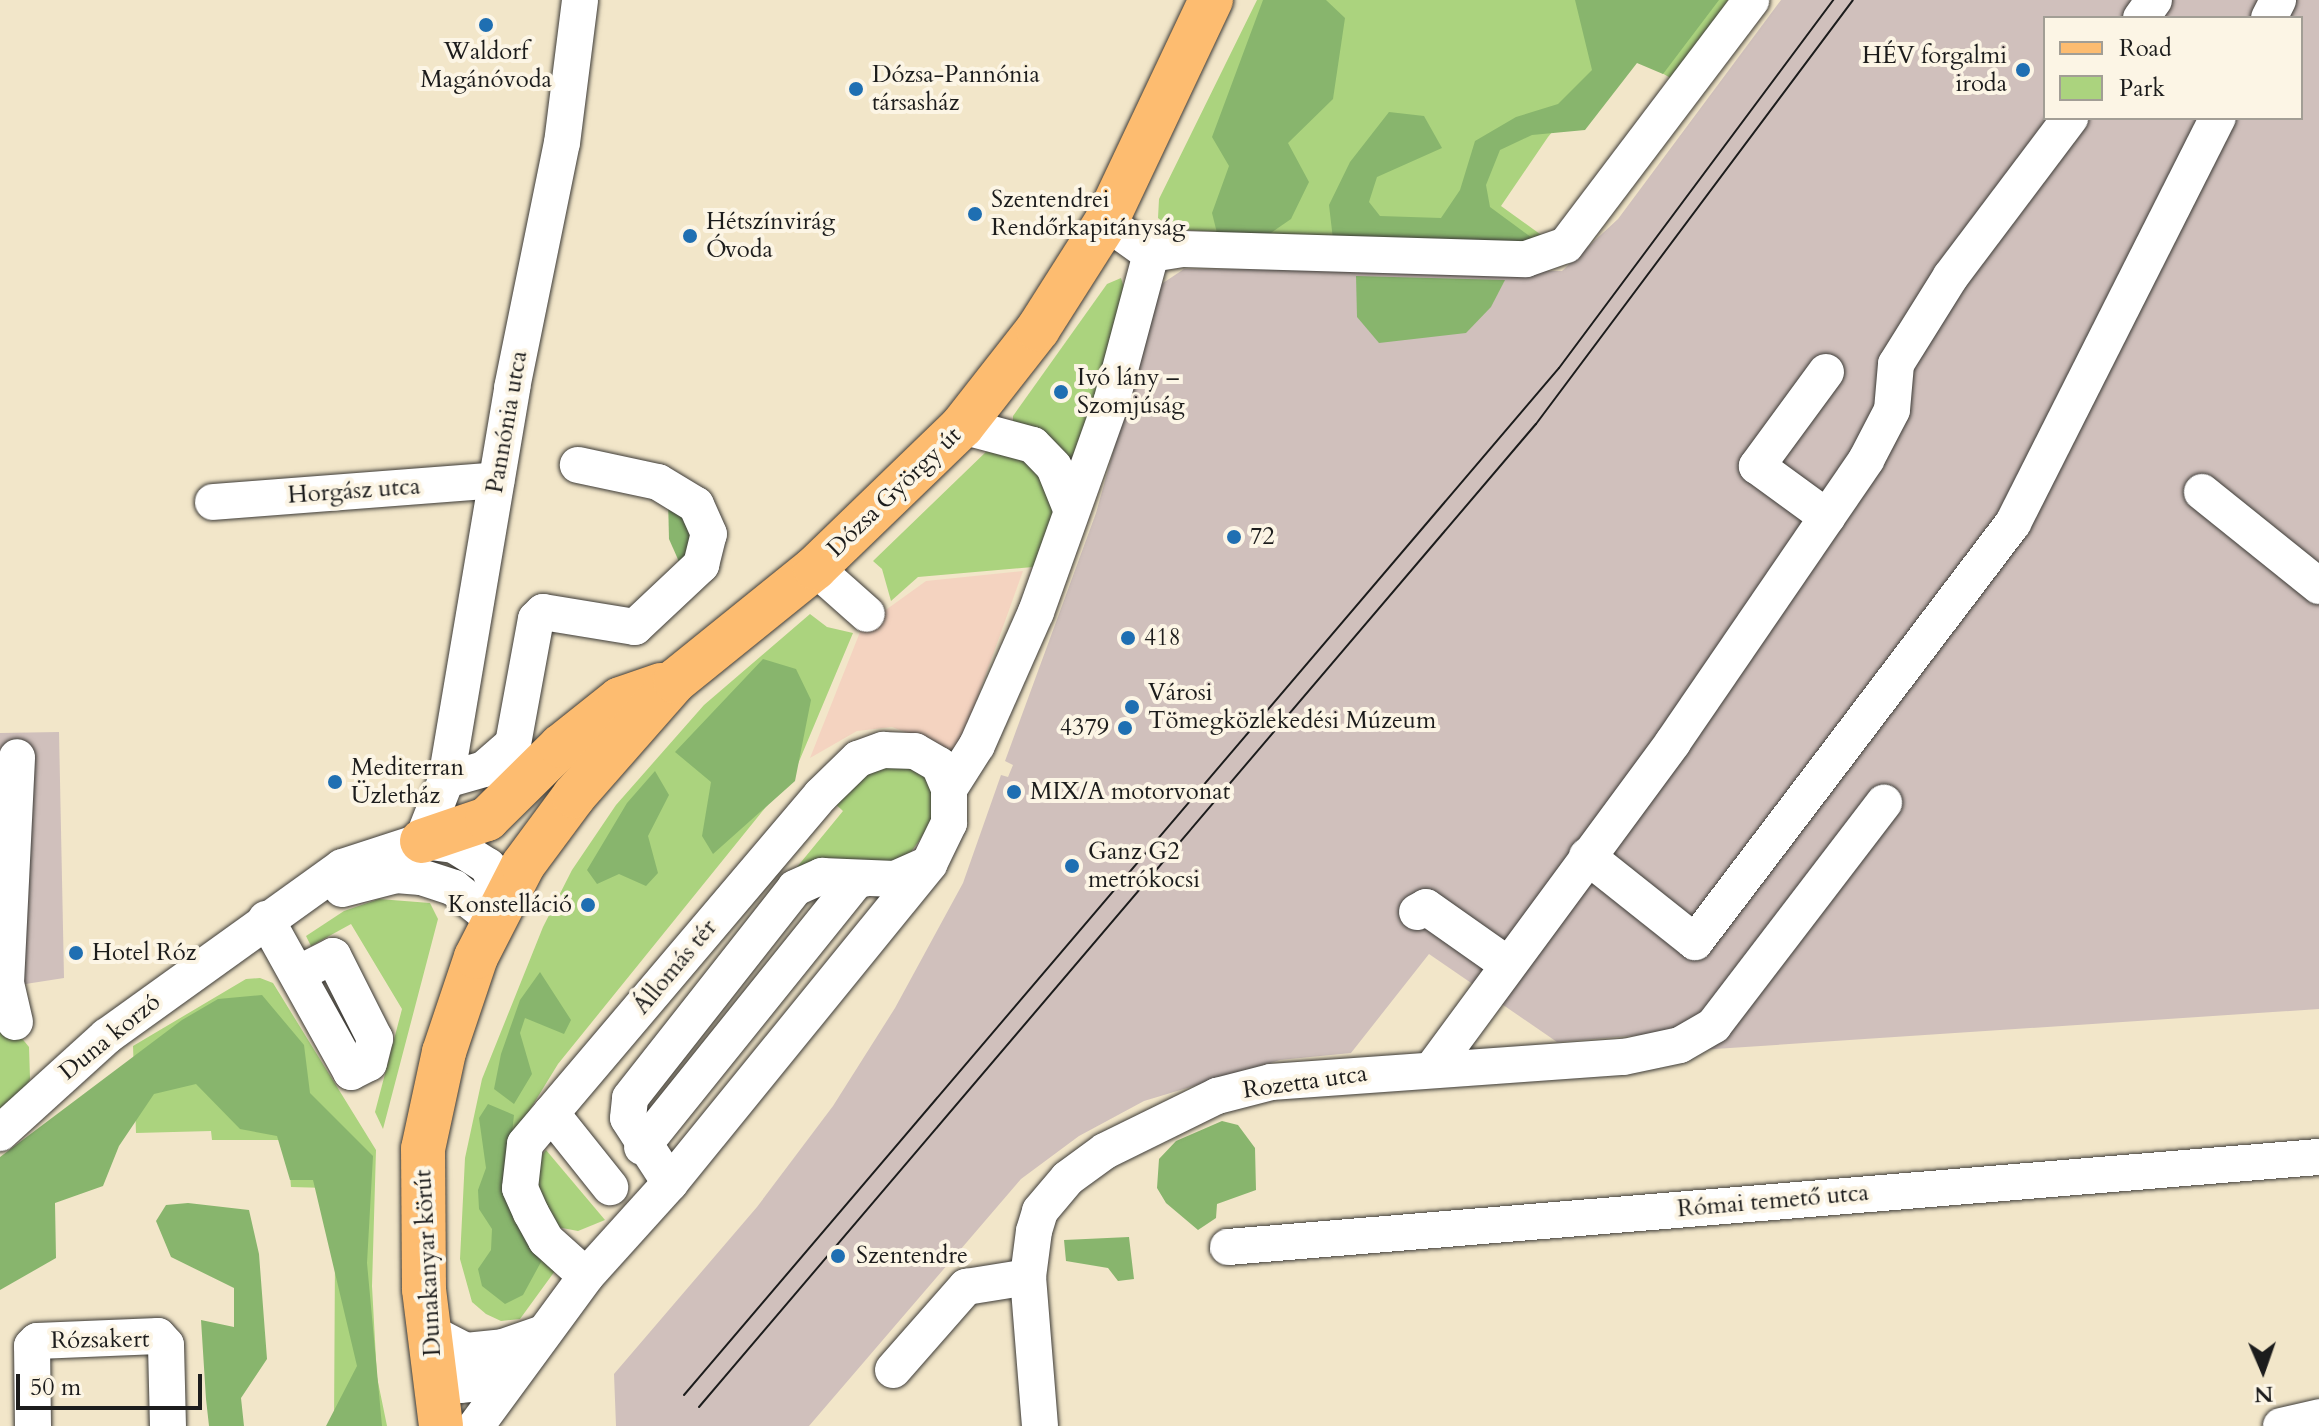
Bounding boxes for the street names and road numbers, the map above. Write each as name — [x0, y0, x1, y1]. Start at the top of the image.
street label: Pannónia utca — [480, 349, 534, 495]
street label: Dózsa György út — [821, 421, 967, 563]
street label: Horgász utca — [287, 472, 421, 510]
street label: Állomás tér — [627, 914, 723, 1020]
street label: Duna korzó — [54, 988, 166, 1086]
street label: Rozetta utca — [1241, 1059, 1369, 1105]
street label: Dunakanyar körút — [409, 1169, 447, 1357]
street label: Római temető utca — [1676, 1178, 1870, 1224]
street label: Rózsakert — [50, 1325, 150, 1355]

